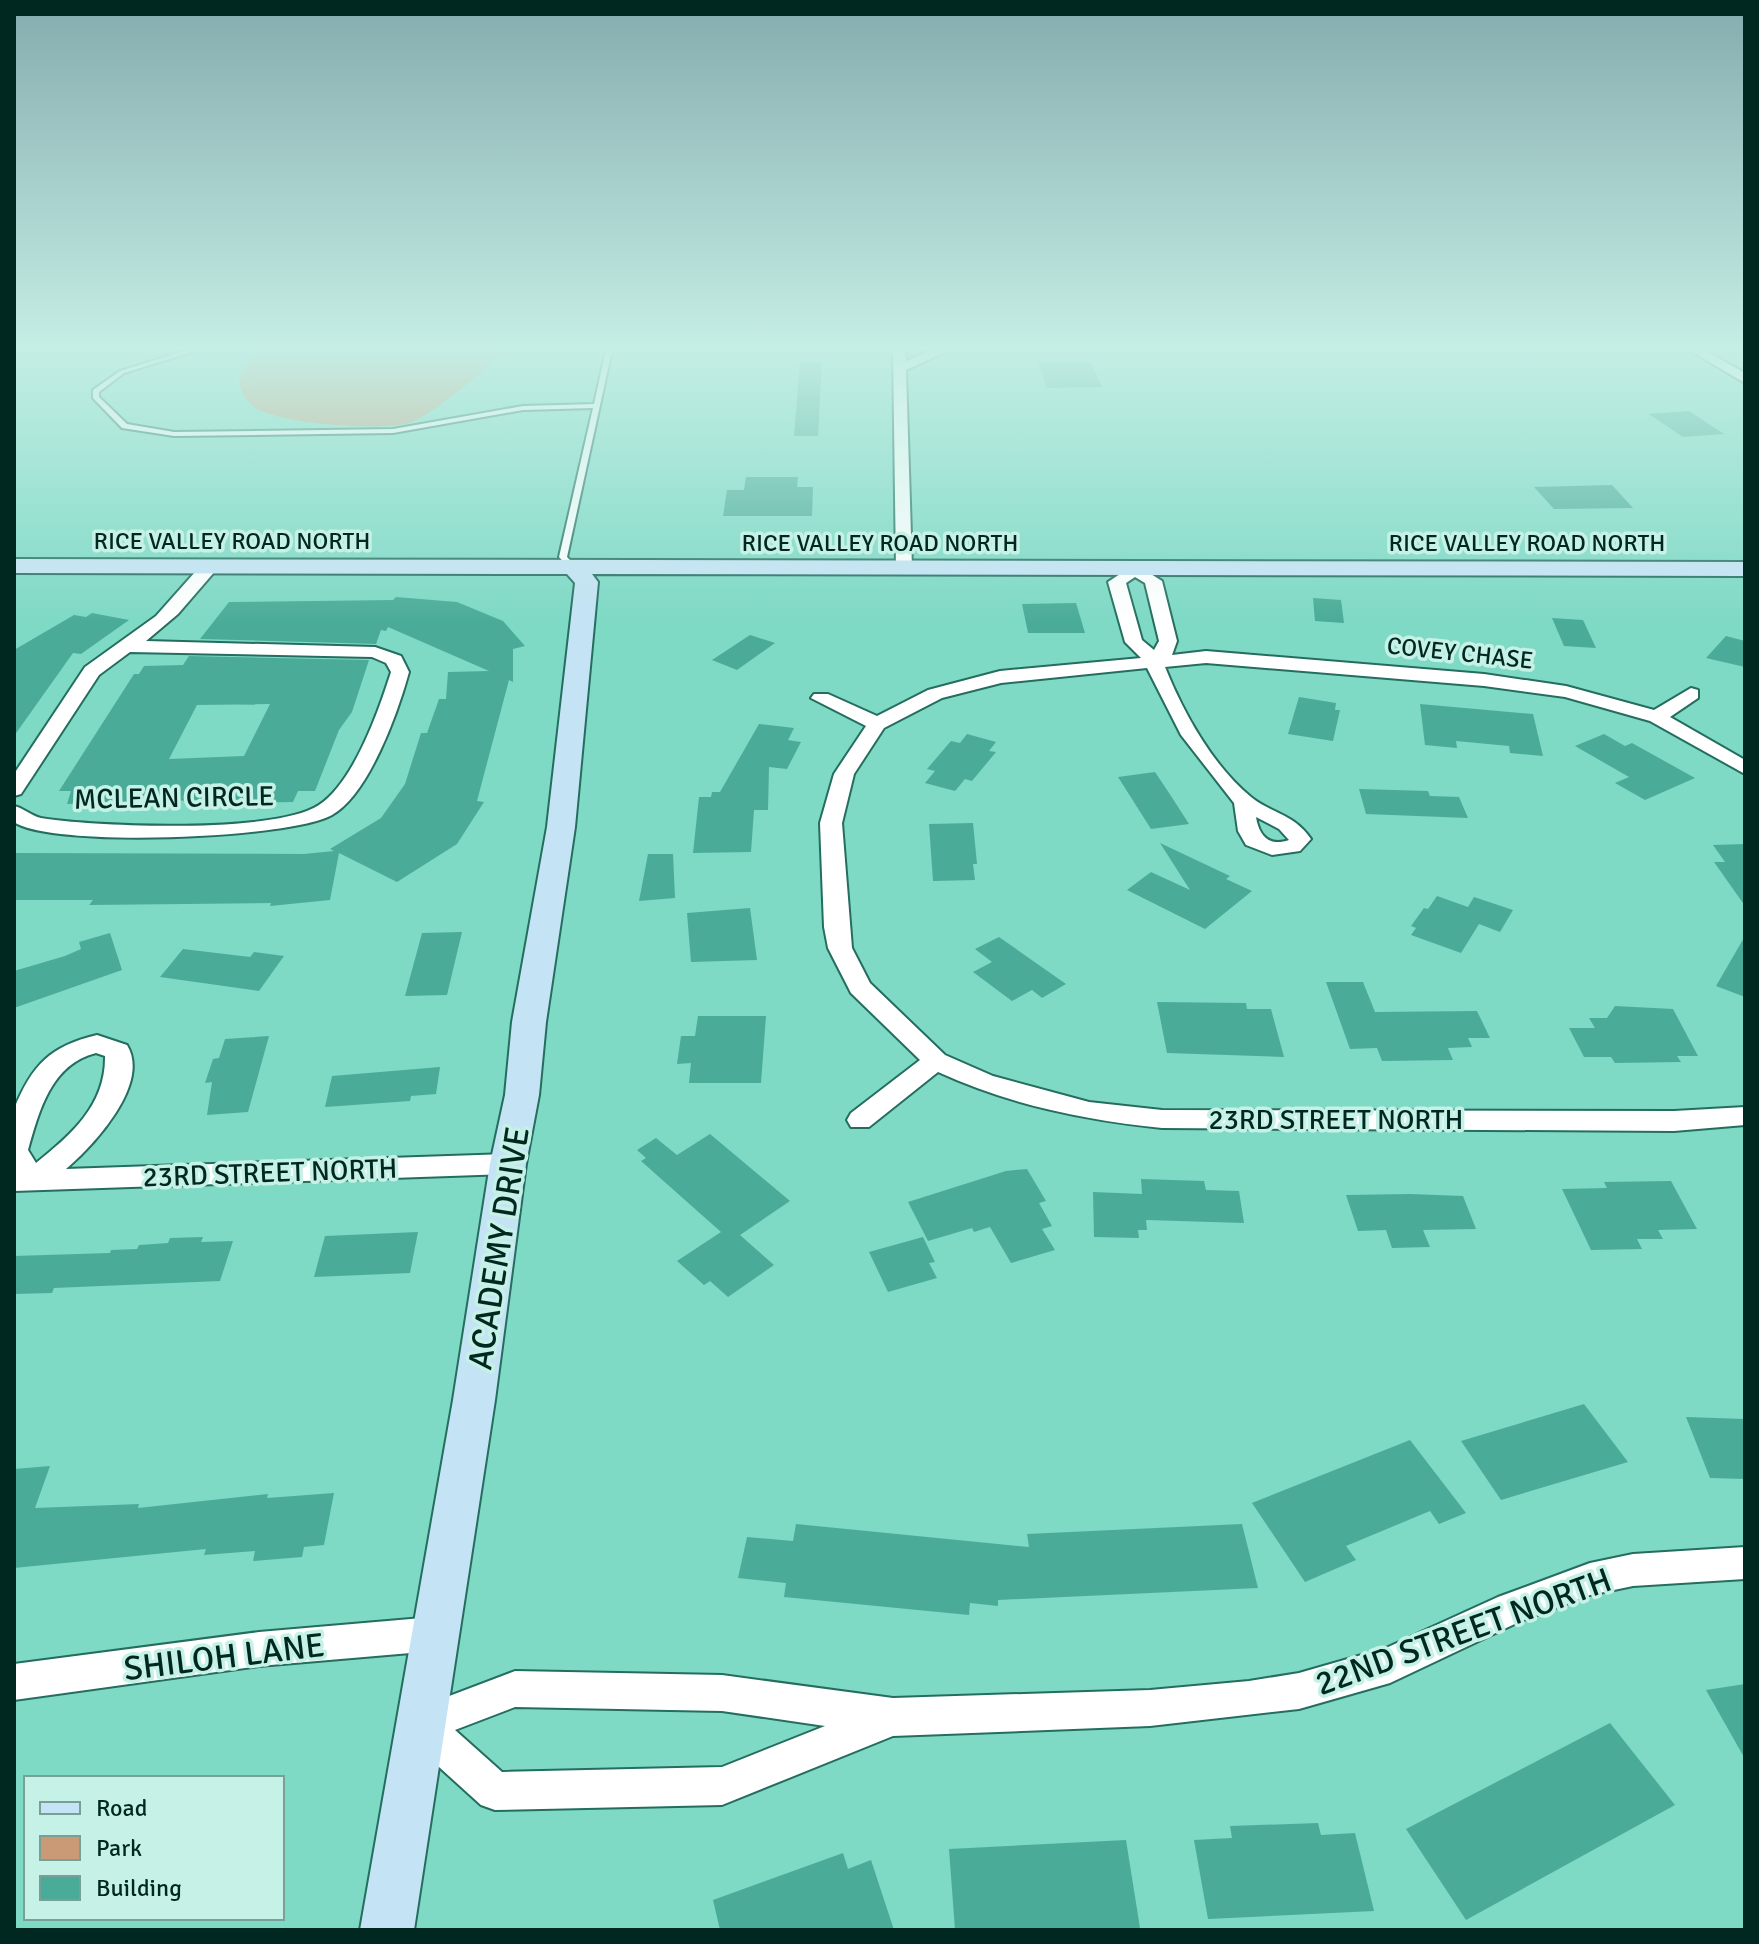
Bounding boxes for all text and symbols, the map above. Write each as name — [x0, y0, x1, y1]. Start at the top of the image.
street label: RICE VALLEY ROAD NORTH — [94, 526, 370, 556]
street label: RICE VALLEY ROAD NORTH — [742, 528, 1018, 558]
street label: RICE VALLEY ROAD NORTH — [1389, 528, 1665, 558]
street label: COVEY CHASE — [1385, 630, 1535, 676]
street label: MCLEAN CIRCLE — [73, 779, 275, 817]
street label: 23RD STREET NORTH — [1209, 1103, 1463, 1137]
street label: ACADEMY DRIVE — [459, 1124, 539, 1373]
street label: 23RD STREET NORTH — [142, 1152, 398, 1194]
street label: 22ND STREET NORTH — [1309, 1559, 1617, 1705]
street label: SHILOH LANE — [121, 1624, 327, 1690]
legend — [24, 1776, 284, 1920]
text: Road — [96, 1793, 147, 1823]
text: Park — [96, 1833, 142, 1863]
text: Building — [96, 1873, 182, 1903]

